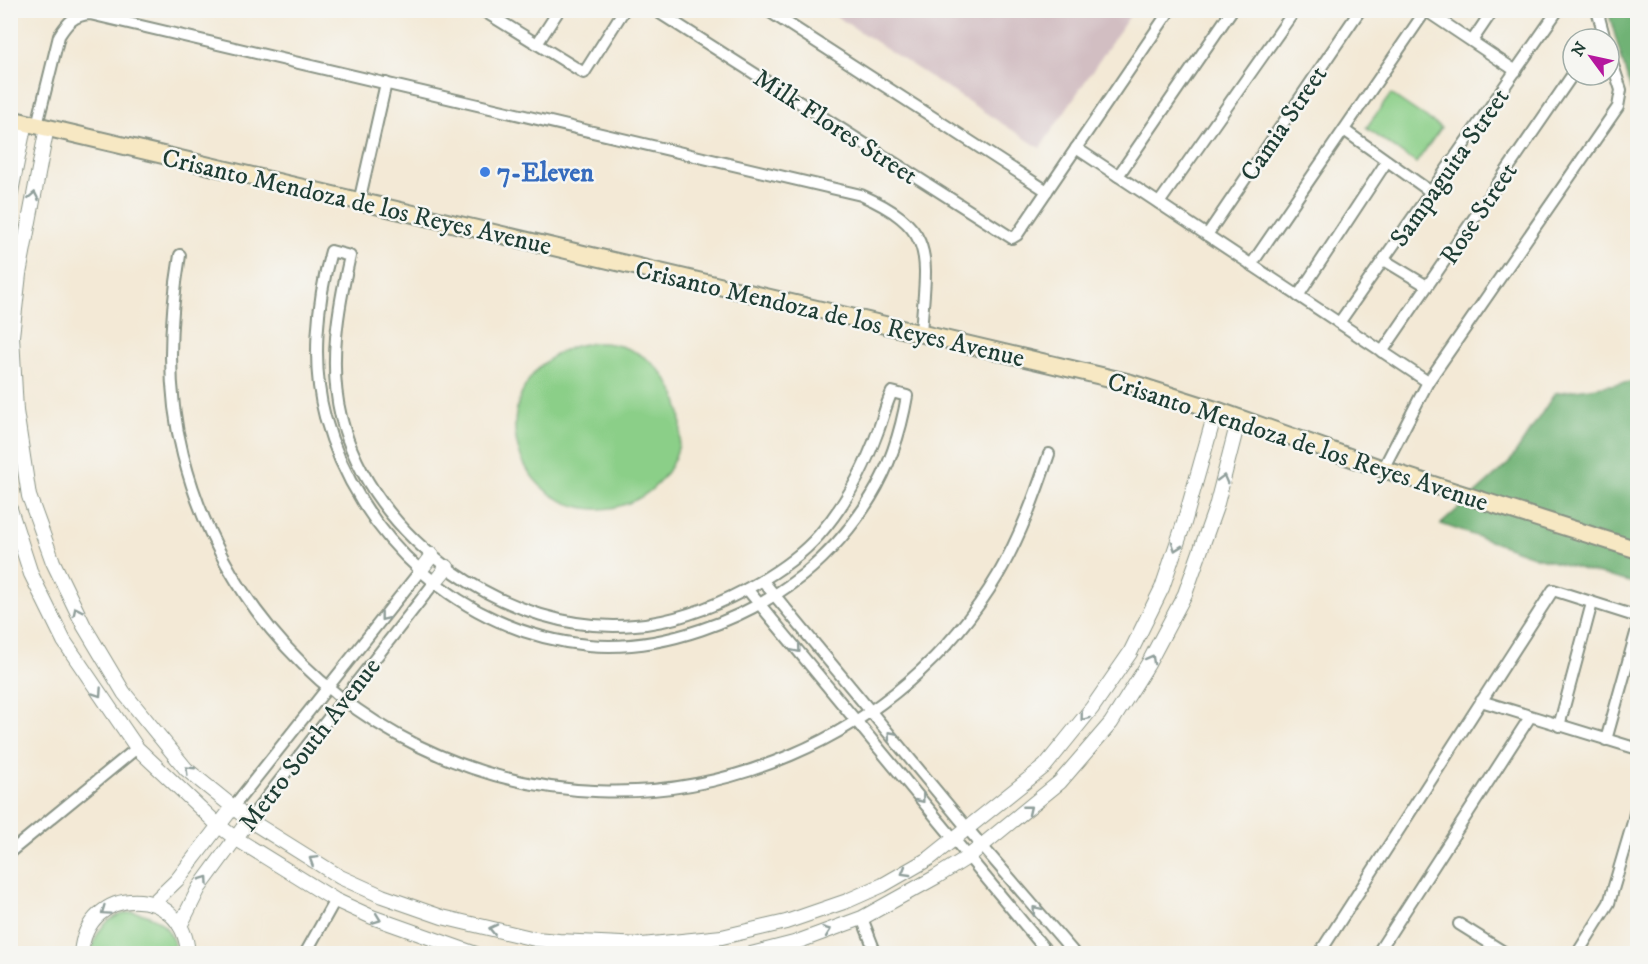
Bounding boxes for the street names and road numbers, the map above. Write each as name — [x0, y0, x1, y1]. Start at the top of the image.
street label: Camia Street — [1233, 60, 1335, 188]
street label: Milk Flores Street — [747, 62, 923, 193]
street label: Sampaguita Street — [1383, 82, 1517, 254]
street label: Crisanto Mendoza de los Reyes Avenue — [159, 142, 555, 263]
street label: Rose Street — [1433, 156, 1525, 271]
street label: Crisanto Mendoza de los Reyes Avenue — [632, 254, 1028, 375]
street label: Crisanto Mendoza de los Reyes Avenue — [1103, 365, 1492, 520]
street label: Metro South Avenue — [232, 651, 388, 839]

